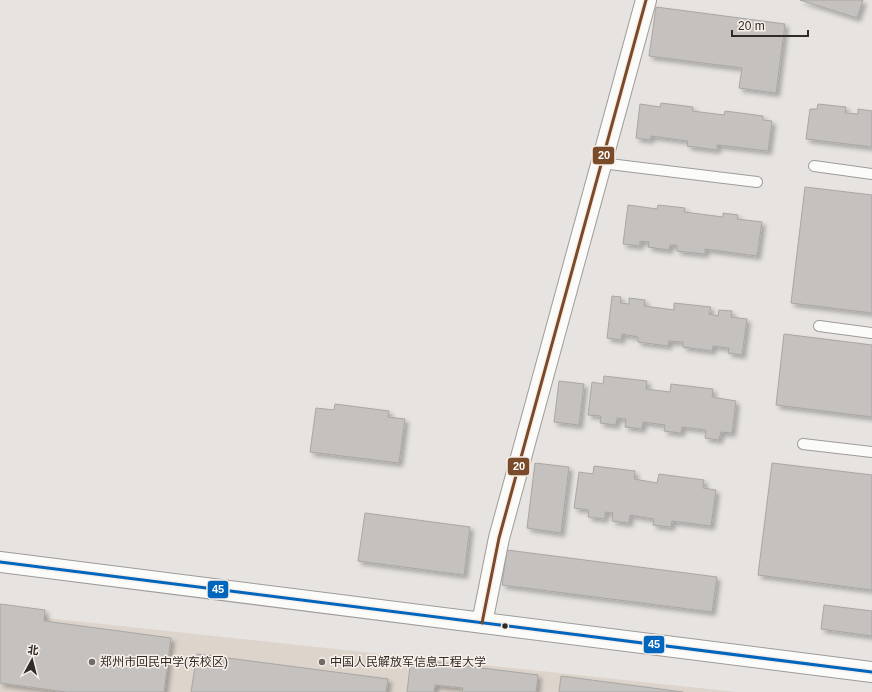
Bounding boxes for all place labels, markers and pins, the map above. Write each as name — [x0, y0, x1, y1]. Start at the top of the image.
unlabelled marker — [500, 621, 510, 631]
place label: 郑州市回民中学(东校区) — [100, 655, 228, 669]
place label: 中国人民解放军信息工程大学 — [330, 655, 486, 669]
marker: 郑州市回民中学(东校区) — [87, 657, 97, 667]
marker: 中国人民解放军信息工程大学 — [317, 657, 327, 667]

